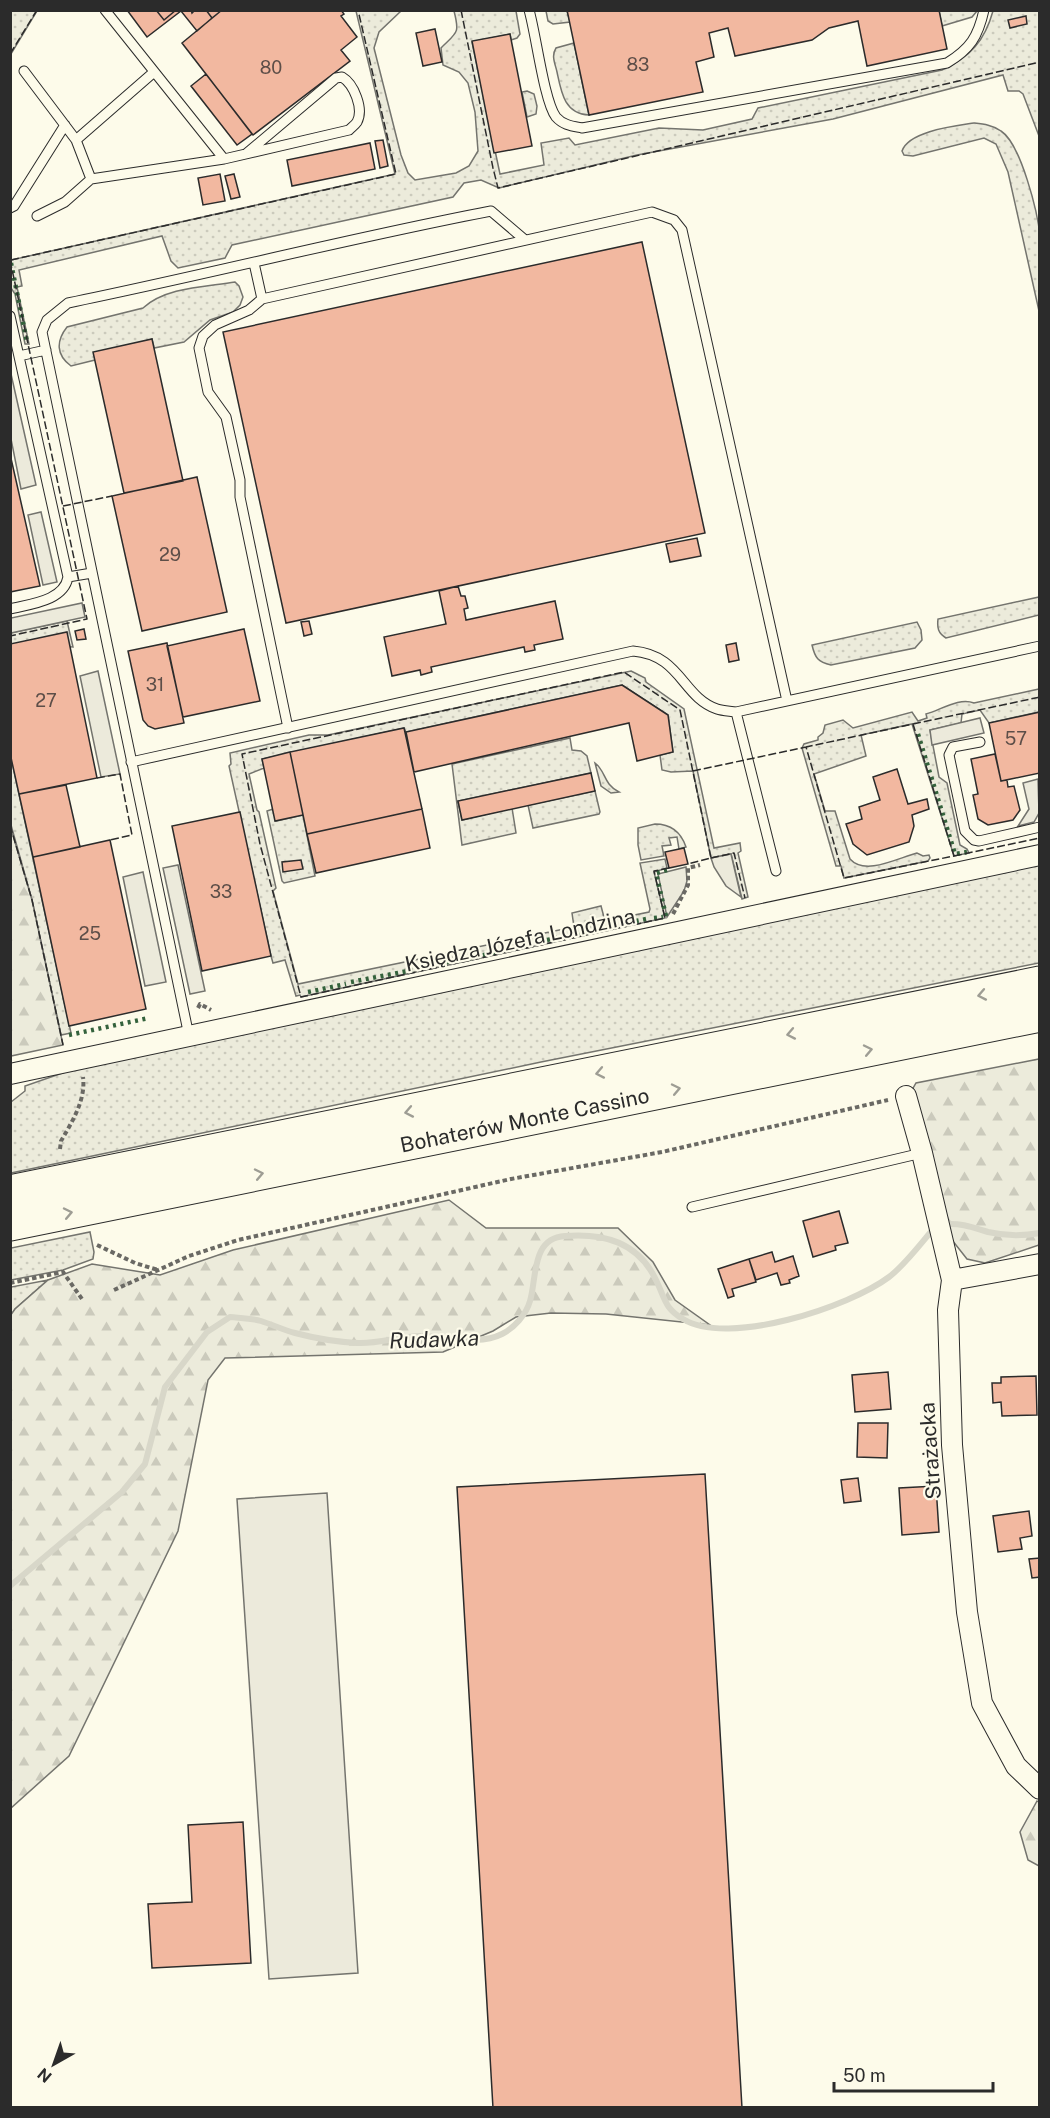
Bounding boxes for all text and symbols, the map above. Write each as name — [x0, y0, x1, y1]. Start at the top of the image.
house number: 83 — [627, 54, 649, 75]
house number: 80 — [260, 57, 282, 78]
house number: 29 — [159, 544, 181, 565]
house number: 31 — [146, 674, 164, 695]
house number: 27 — [35, 690, 57, 711]
house number: 57 — [1005, 728, 1027, 749]
house number: 33 — [210, 881, 232, 902]
street label: Księdza Józefa Londzina — [402, 903, 638, 977]
house number: 25 — [79, 923, 101, 944]
one-way arrow — [977, 988, 987, 1001]
one-way arrow — [786, 1027, 796, 1040]
one-way arrow — [862, 1044, 872, 1057]
one-way arrow — [595, 1066, 605, 1079]
street label: Bohaterów Monte Cassino — [398, 1082, 651, 1157]
one-way arrow — [671, 1083, 681, 1096]
one-way arrow — [404, 1105, 414, 1118]
one-way arrow — [254, 1168, 264, 1181]
one-way arrow — [63, 1207, 73, 1220]
water label: Rudawka — [388, 1324, 480, 1354]
street label: Strażacka — [914, 1402, 946, 1500]
north arrow — [24, 2034, 84, 2094]
scale bar — [834, 2055, 993, 2093]
text: N — [34, 2064, 56, 2086]
text: 50 m — [843, 2065, 886, 2086]

